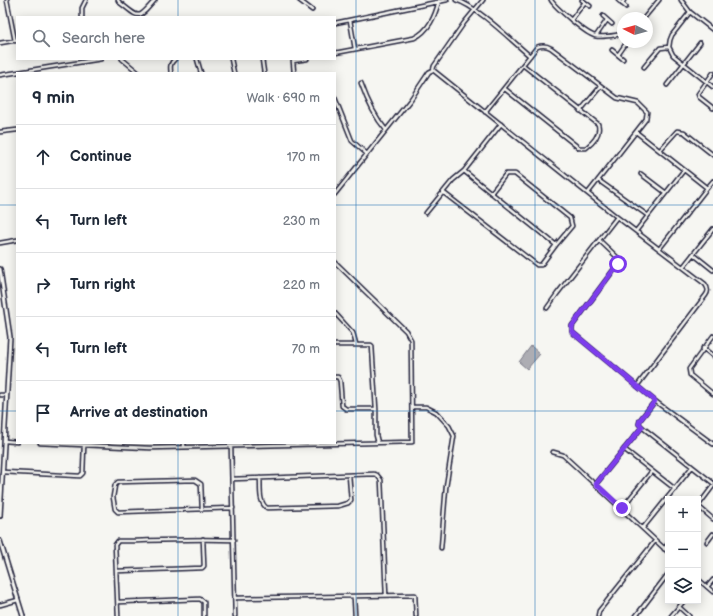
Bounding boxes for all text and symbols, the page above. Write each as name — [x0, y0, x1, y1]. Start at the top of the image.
north arrow — [617, 12, 653, 48]
search box — [16, 16, 336, 60]
icon: search — [30, 27, 52, 49]
text: Search here — [62, 29, 145, 48]
text: 9 min — [32, 88, 75, 108]
text: Walk · 690 m — [246, 90, 320, 106]
icon: ahead — [32, 146, 54, 168]
text: Continue — [70, 147, 132, 166]
text: 170 m — [287, 149, 320, 165]
icon: left — [32, 210, 54, 232]
text: Turn left — [70, 211, 127, 230]
text: 230 m — [283, 213, 320, 229]
route start — [609, 255, 627, 273]
icon: right — [32, 274, 54, 296]
text: Turn right — [70, 275, 135, 294]
text: 220 m — [283, 277, 320, 293]
icon: left — [32, 338, 54, 360]
text: Turn left — [70, 339, 127, 358]
text: 70 m — [292, 341, 320, 357]
icon: arrive — [32, 402, 54, 424]
text: Arrive at destination — [70, 403, 208, 422]
map controls — [665, 496, 701, 604]
button: + — [665, 496, 701, 532]
route end — [613, 499, 631, 517]
button: − — [665, 532, 701, 568]
button: layers — [665, 568, 701, 604]

